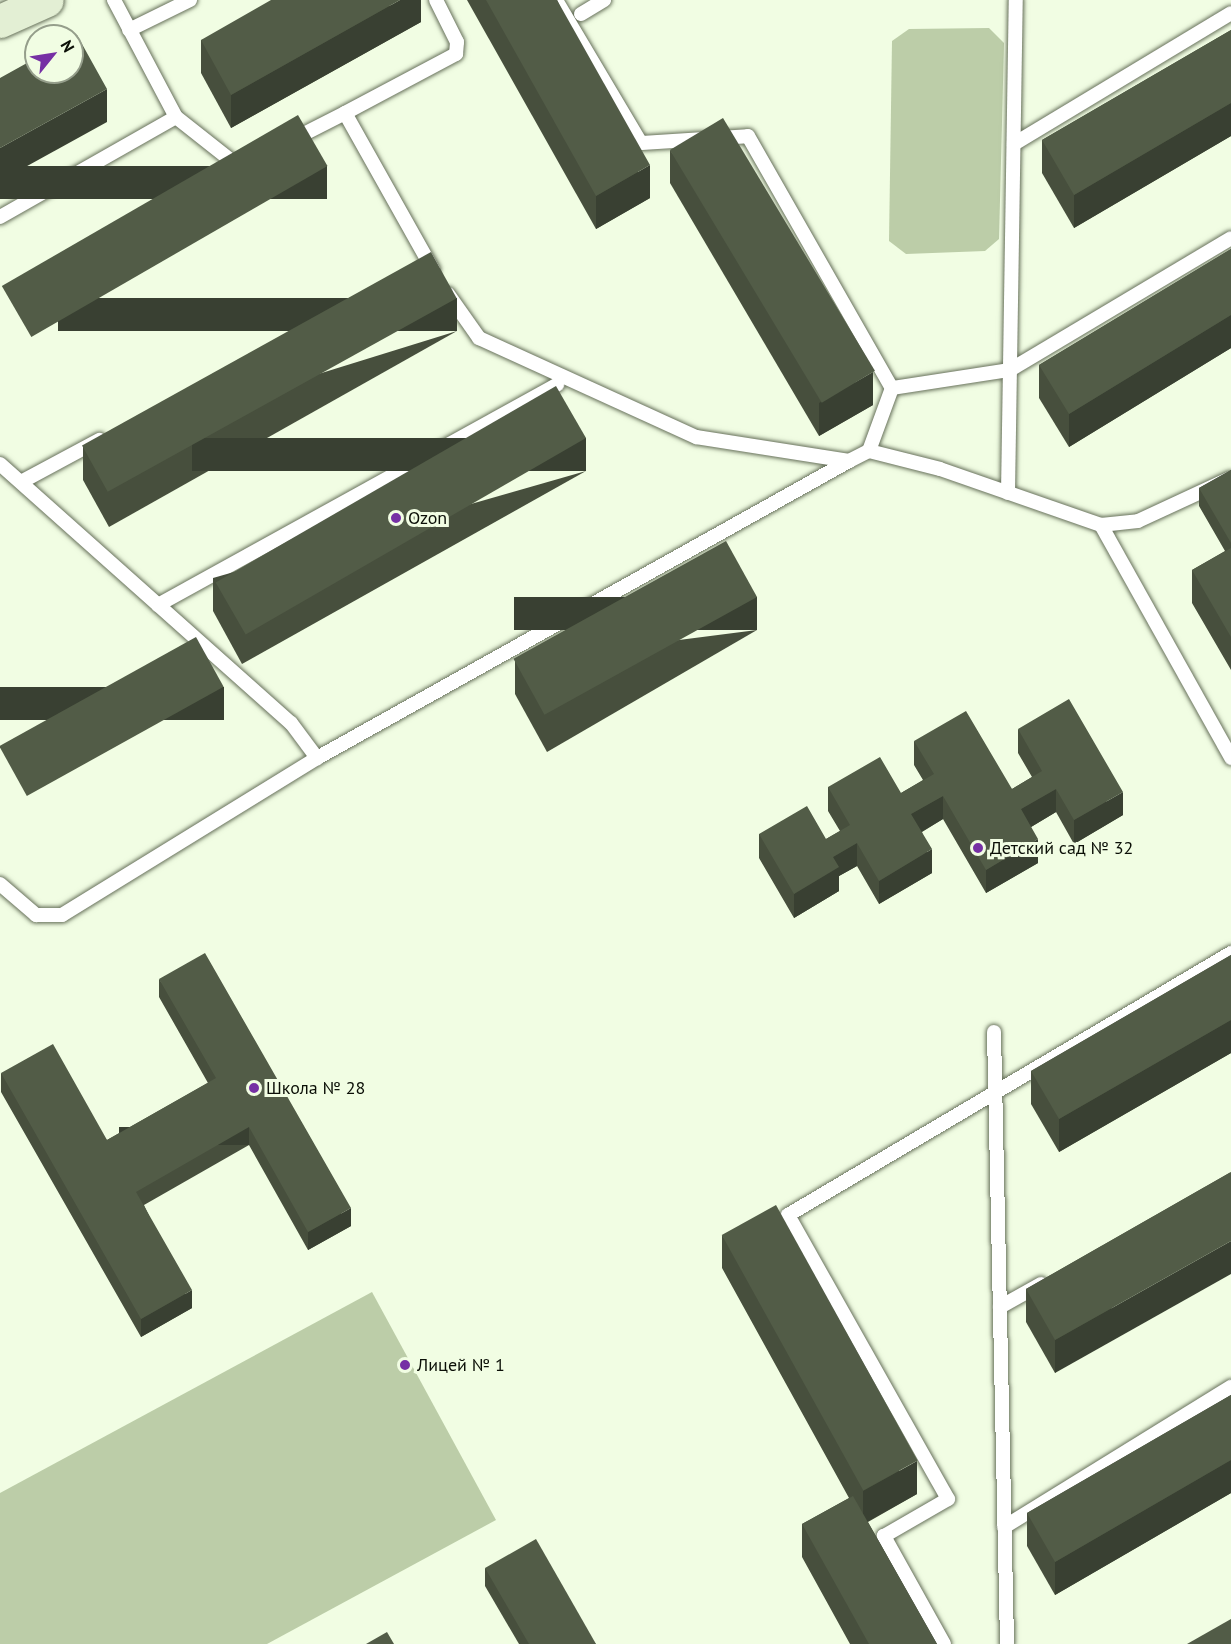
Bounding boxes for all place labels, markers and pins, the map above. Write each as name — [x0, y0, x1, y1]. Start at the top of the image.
place label: Ozon — [408, 507, 447, 529]
marker: Ozon — [389, 511, 403, 525]
place label: Детский сад № 32 — [990, 837, 1133, 859]
marker: Детский сад № 32 — [971, 841, 985, 855]
place label: Школа № 28 — [266, 1077, 365, 1099]
marker: Школа № 28 — [247, 1081, 261, 1095]
place label: Лицей № 1 — [417, 1354, 505, 1376]
marker: Лицей № 1 — [398, 1358, 412, 1372]

